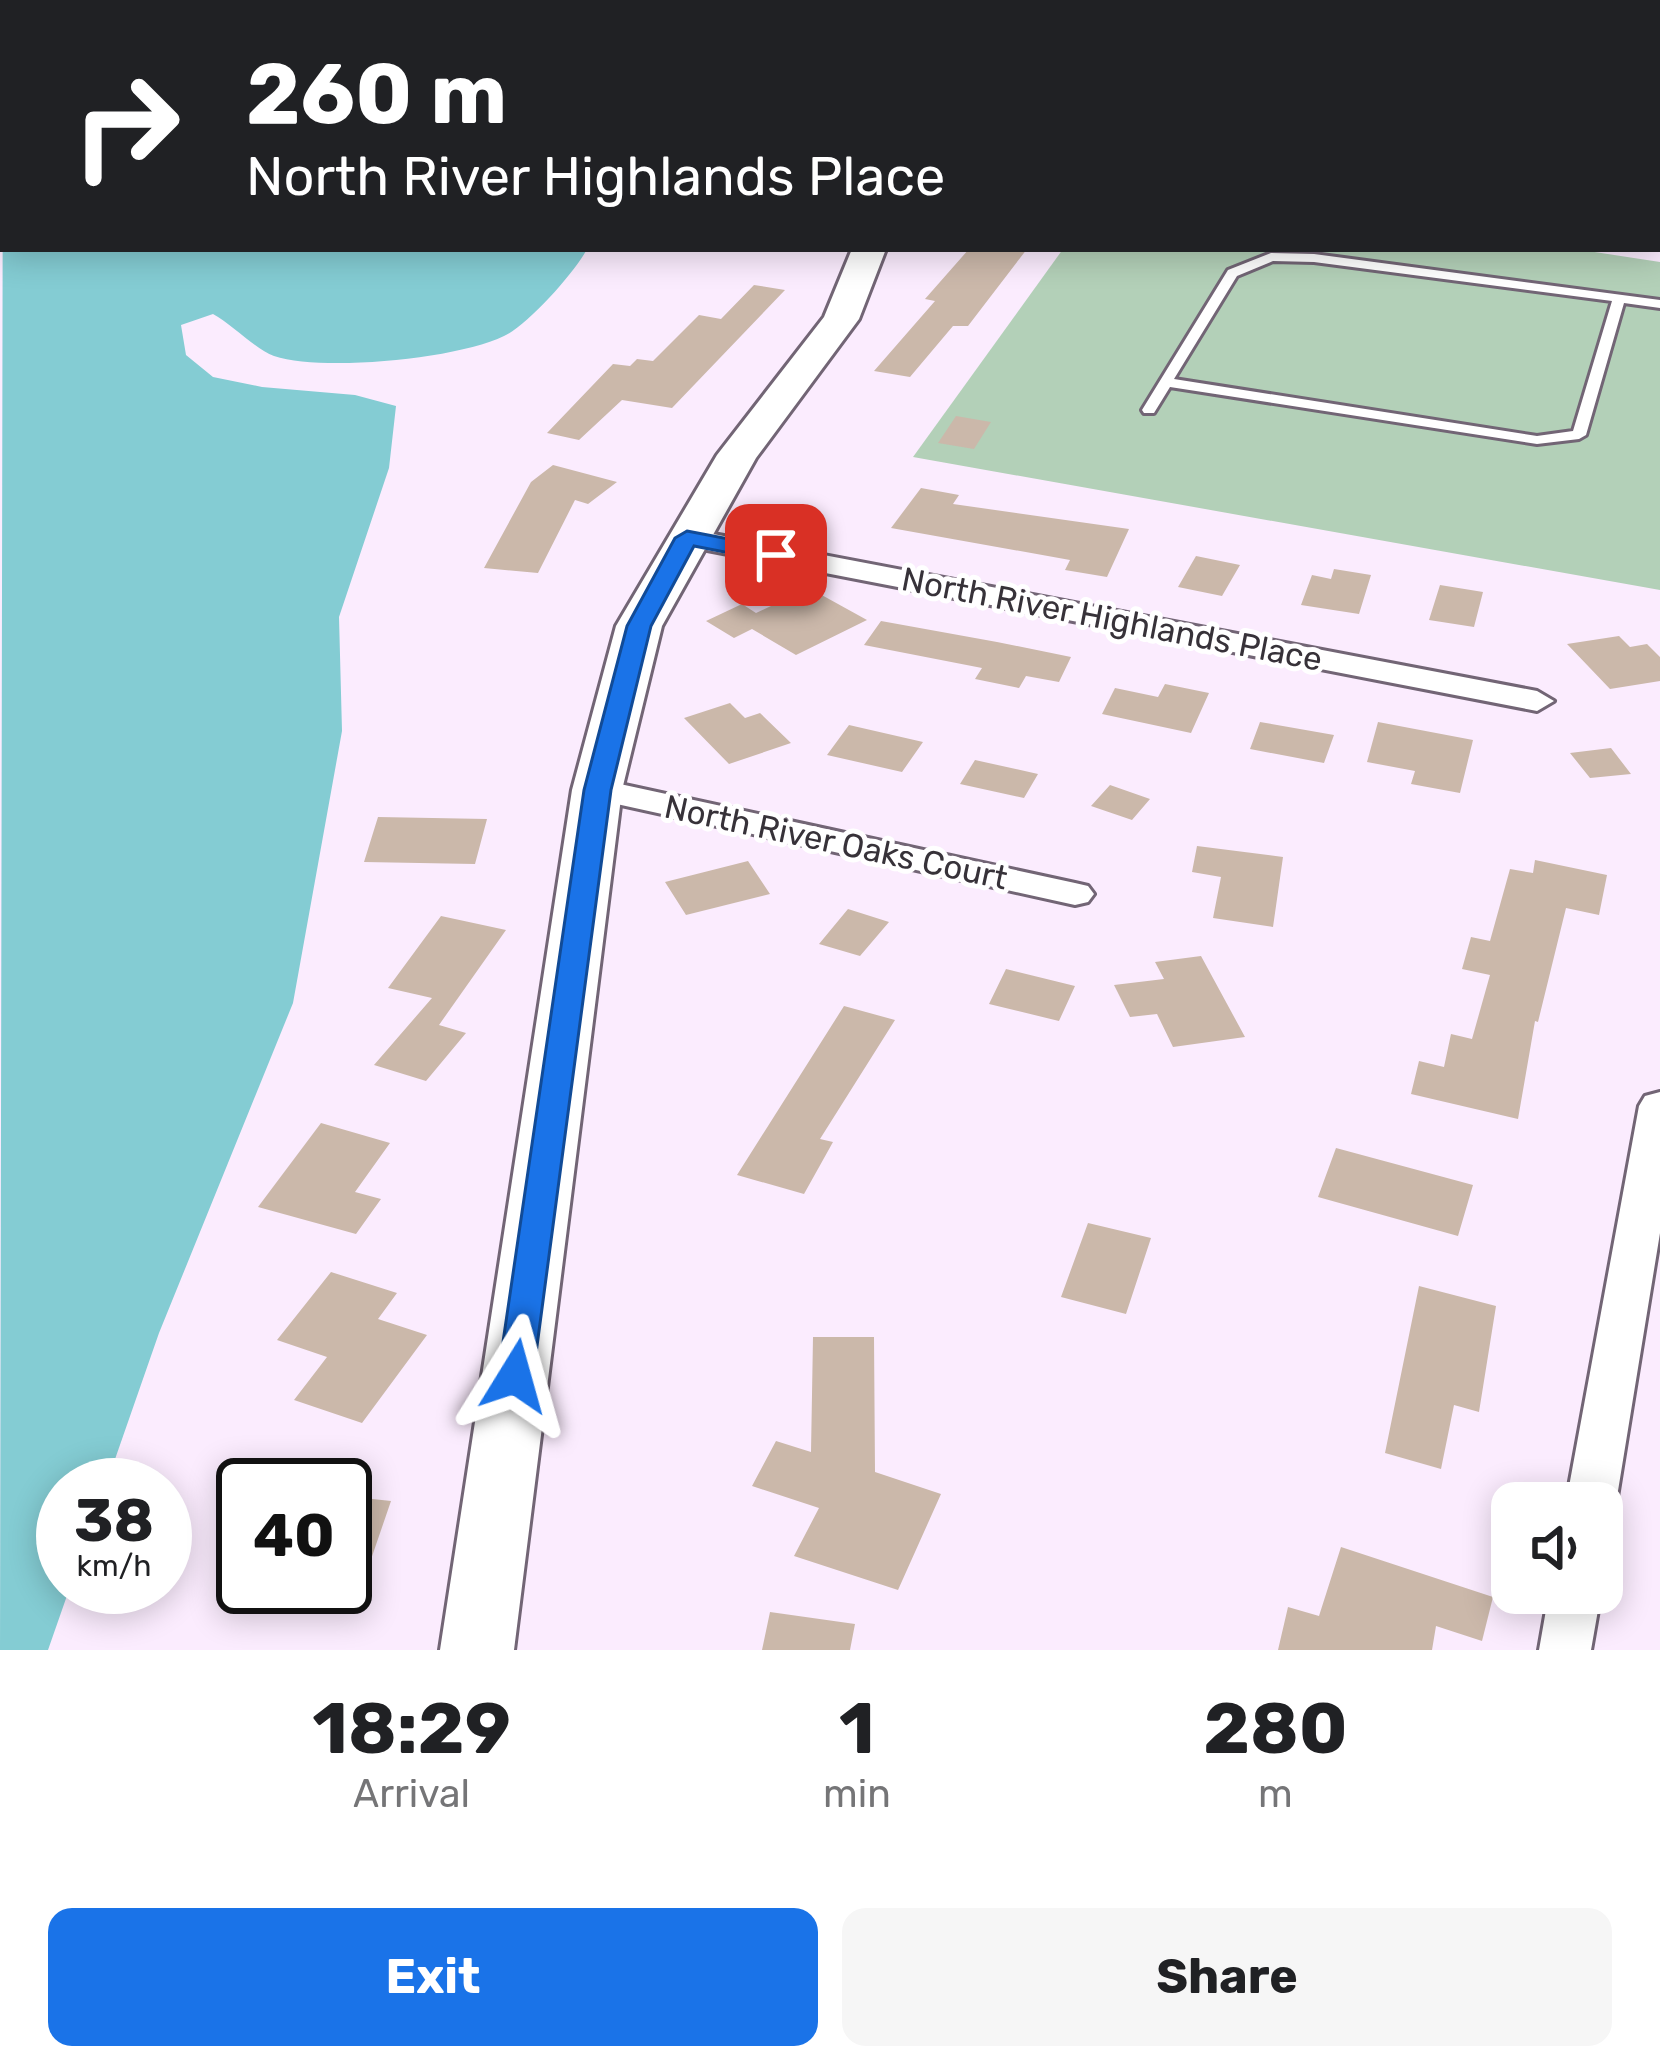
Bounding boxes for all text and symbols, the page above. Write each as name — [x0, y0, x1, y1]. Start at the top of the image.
text: 260 m — [246, 44, 507, 144]
icon: right — [48, 48, 204, 204]
text: North River Highlands Place — [246, 145, 945, 209]
pin — [725, 504, 827, 606]
icon: arrive — [743, 522, 809, 588]
street label: North River Highlands Place — [899, 559, 1325, 679]
street label: North River Oaks Court — [661, 787, 1011, 897]
position arrow — [452, 1313, 578, 1439]
speed limit sign: 40 — [216, 1458, 372, 1614]
map controls — [1491, 1482, 1623, 1614]
button: sound — [1491, 1482, 1623, 1614]
text: 38 — [74, 1485, 154, 1556]
text: km/h — [77, 1548, 151, 1584]
text: 18:29 — [312, 1686, 511, 1771]
text: 1 — [839, 1686, 875, 1771]
text: 280 — [1203, 1686, 1348, 1771]
text: Arrival — [353, 1771, 470, 1817]
text: min — [823, 1771, 891, 1817]
text: m — [1258, 1771, 1293, 1817]
button: Exit — [48, 1908, 818, 2046]
button: Share — [842, 1908, 1612, 2046]

